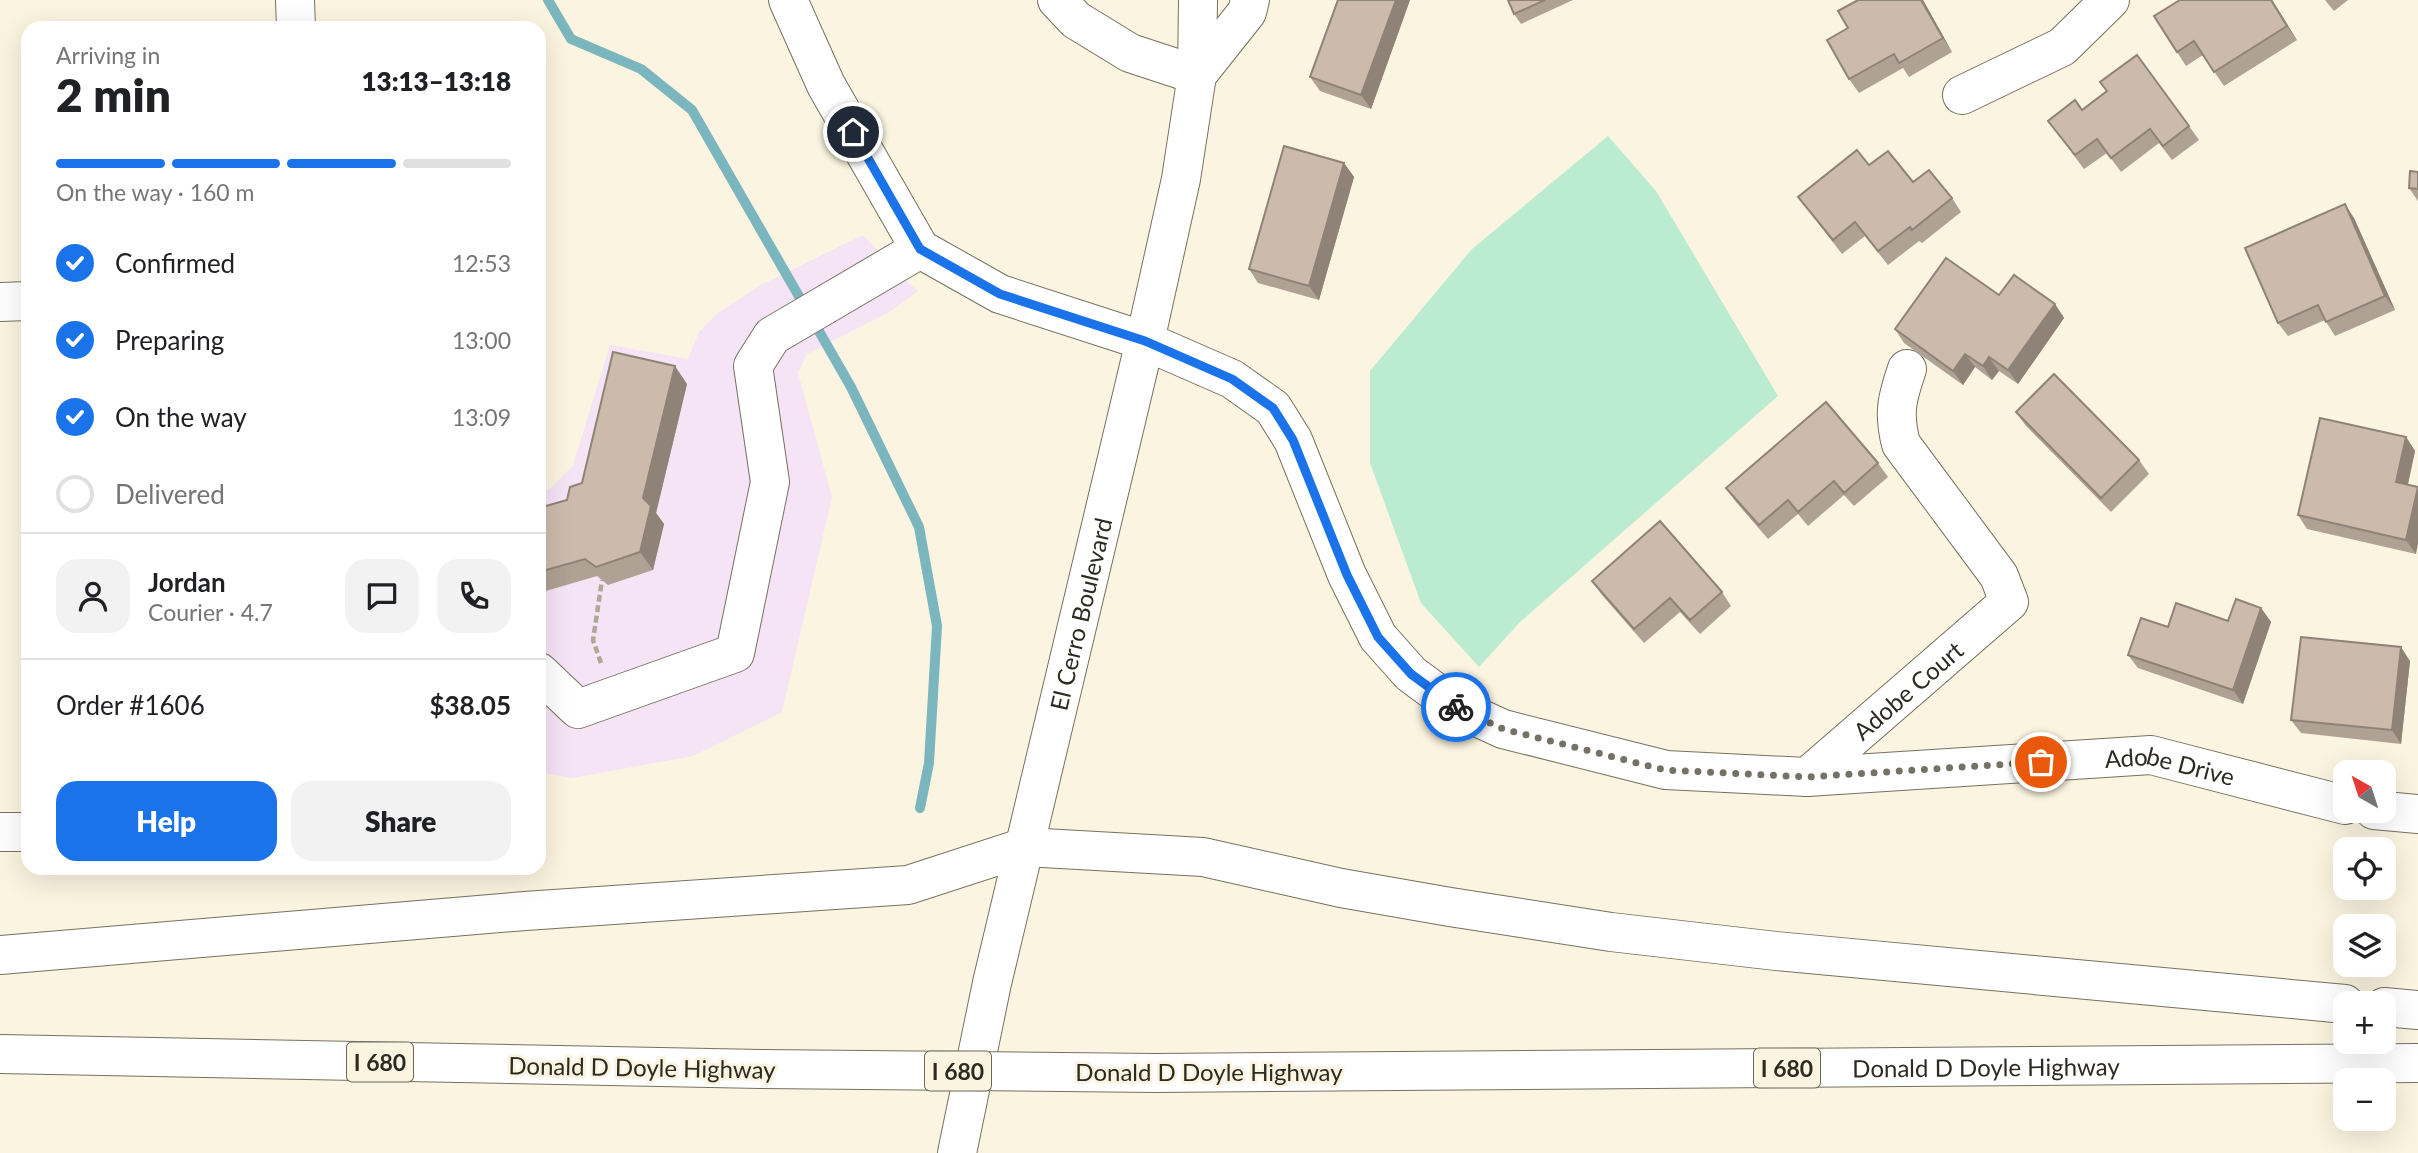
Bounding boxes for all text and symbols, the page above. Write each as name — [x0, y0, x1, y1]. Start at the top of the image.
text: Arriving in — [56, 41, 160, 69]
text: 13:13–13:18 — [361, 65, 511, 97]
text: 2 min — [56, 67, 171, 122]
pin — [823, 102, 883, 162]
icon: home — [834, 113, 872, 151]
text: On the way · 160 m — [56, 178, 255, 206]
icon: check — [56, 244, 94, 282]
text: Confirmed — [115, 247, 235, 279]
text: 12:53 — [452, 249, 511, 277]
icon: check — [56, 321, 94, 359]
text: Preparing — [115, 324, 224, 356]
text: 13:00 — [452, 326, 511, 354]
icon: check — [56, 398, 94, 436]
text: On the way — [115, 401, 247, 433]
text: 13:09 — [452, 403, 511, 431]
text: Delivered — [115, 478, 225, 510]
street label: El Cerro Boulevard — [1043, 515, 1117, 713]
button: person — [56, 559, 130, 633]
button: chat — [345, 559, 419, 633]
button: phone — [437, 559, 511, 633]
text: Jordan — [148, 566, 226, 598]
text: Courier · 4.7 — [148, 598, 273, 626]
street label: Adobe Court — [1847, 634, 1969, 745]
courier — [1421, 672, 1491, 742]
icon: bike — [1437, 688, 1475, 726]
text: Order #1606 — [56, 689, 205, 721]
text: $38.05 — [429, 689, 511, 721]
pin — [2011, 732, 2071, 792]
street label: Adobe Drive — [2104, 740, 2238, 791]
icon: bag — [2022, 743, 2060, 781]
north arrow — [2333, 760, 2396, 822]
map controls — [2333, 760, 2396, 1131]
button: Help — [56, 781, 277, 861]
button: Share — [291, 781, 511, 861]
button: locate — [2333, 837, 2396, 900]
button: layers — [2333, 914, 2396, 977]
button: + — [2333, 991, 2396, 1054]
road number: I 680 — [347, 1042, 413, 1082]
road number: I 680 — [1754, 1049, 1820, 1088]
street label: Donald D Doyle Highway — [508, 1050, 776, 1084]
street label: Donald D Doyle Highway — [1852, 1051, 2120, 1082]
road number: I 680 — [925, 1052, 991, 1090]
street label: Donald D Doyle Highway — [1075, 1057, 1343, 1086]
button: − — [2333, 1068, 2396, 1131]

